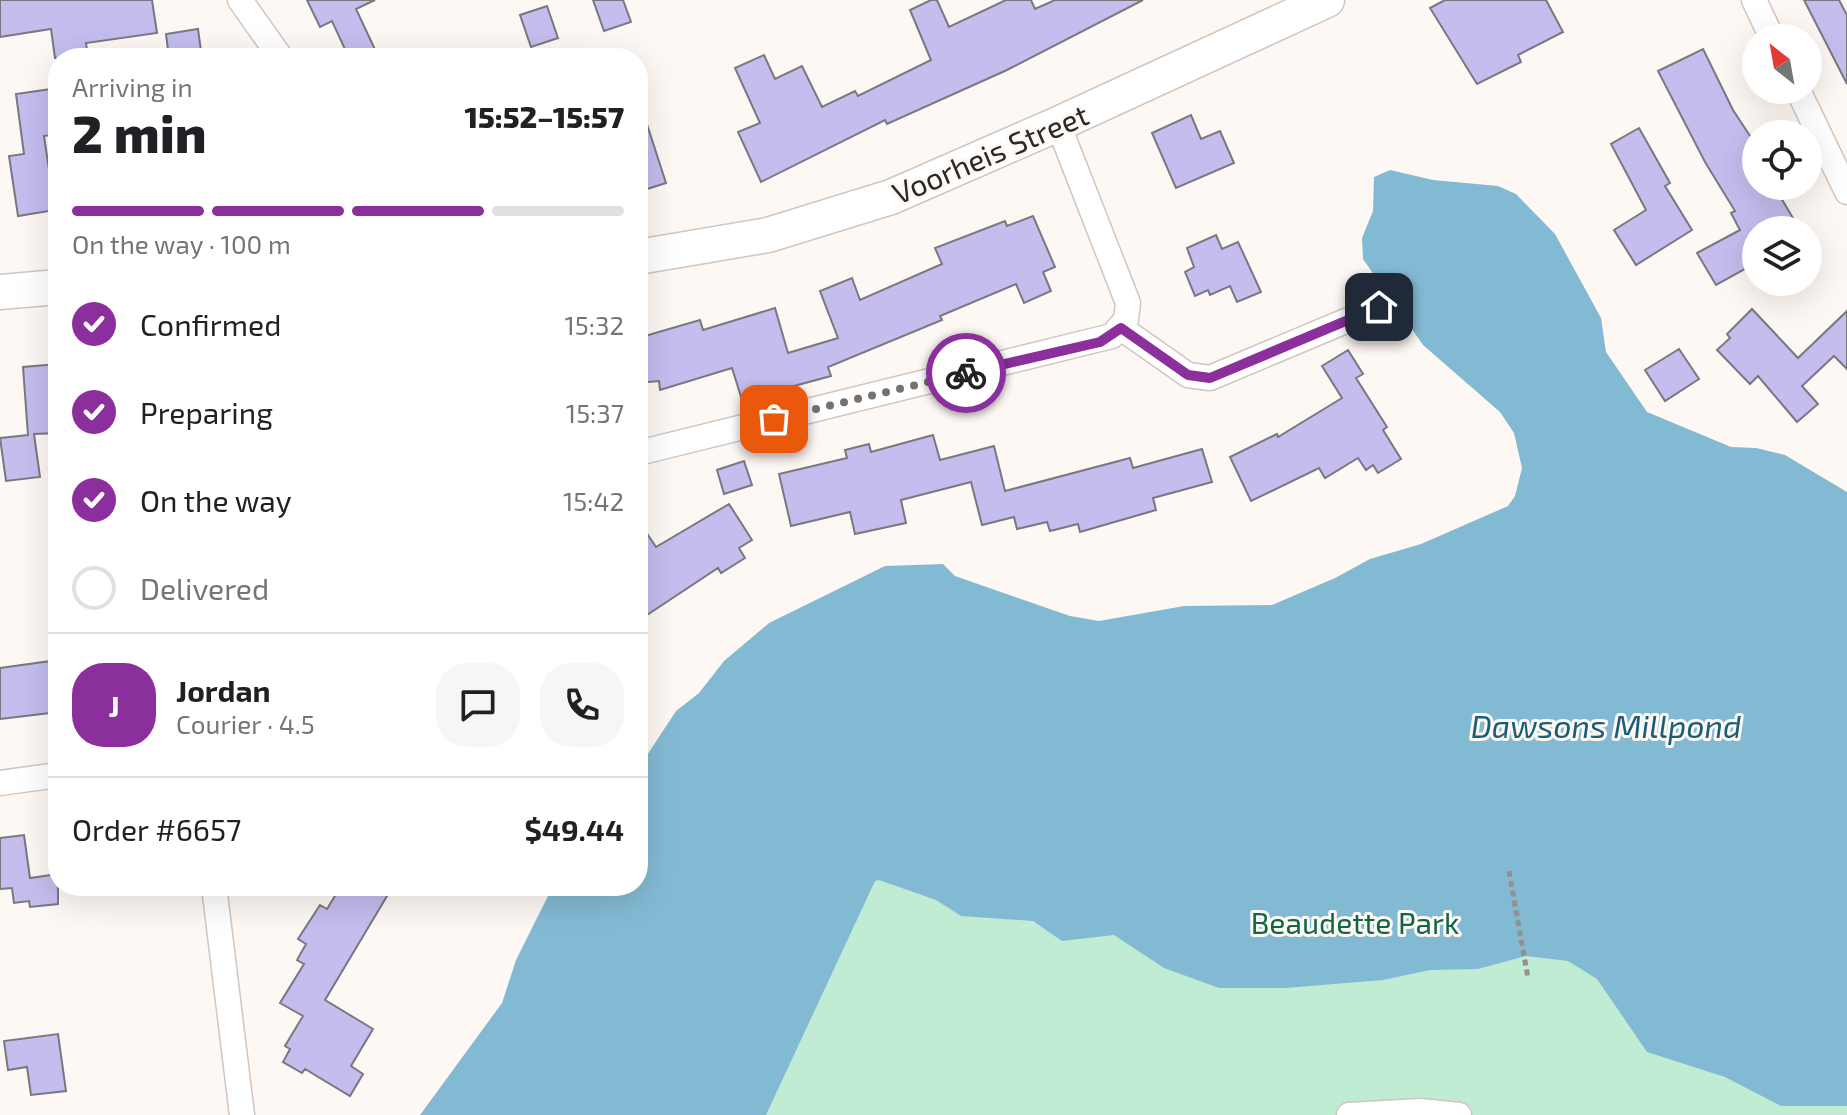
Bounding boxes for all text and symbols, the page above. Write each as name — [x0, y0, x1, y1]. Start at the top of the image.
north arrow — [1742, 24, 1822, 104]
map controls — [1742, 24, 1822, 296]
text: Arriving in — [72, 71, 193, 102]
street label: Voorheis Street — [887, 95, 1093, 211]
text: 15:52–15:57 — [464, 98, 624, 134]
text: 2 min — [72, 101, 207, 163]
button: locate — [1742, 120, 1822, 200]
button: layers — [1742, 216, 1822, 296]
text: On the way · 100 m — [72, 228, 291, 259]
pin — [1345, 273, 1413, 341]
icon: home — [1357, 285, 1401, 329]
icon: check — [72, 302, 116, 346]
text: Confirmed — [140, 306, 281, 342]
text: 15:32 — [565, 309, 624, 340]
courier — [926, 333, 1006, 413]
icon: bike — [944, 351, 988, 395]
pin — [740, 385, 808, 453]
icon: check — [72, 390, 116, 434]
text: Preparing — [140, 394, 273, 430]
text: 15:37 — [566, 397, 624, 428]
icon: bag — [752, 397, 796, 441]
icon: check — [72, 478, 116, 522]
text: On the way — [140, 482, 292, 518]
text: 15:42 — [563, 485, 624, 516]
text: Delivered — [140, 570, 269, 606]
button: chat — [436, 663, 520, 747]
button: phone — [540, 663, 624, 747]
text: Jordan — [176, 672, 271, 708]
text: J — [108, 687, 120, 723]
water label: Dawsons Millpond — [1471, 706, 1741, 745]
text: Courier · 4.5 — [176, 708, 315, 739]
text: Order #6657 — [72, 811, 241, 847]
text: $49.44 — [524, 811, 624, 847]
park label: Beaudette Park — [1251, 904, 1459, 940]

